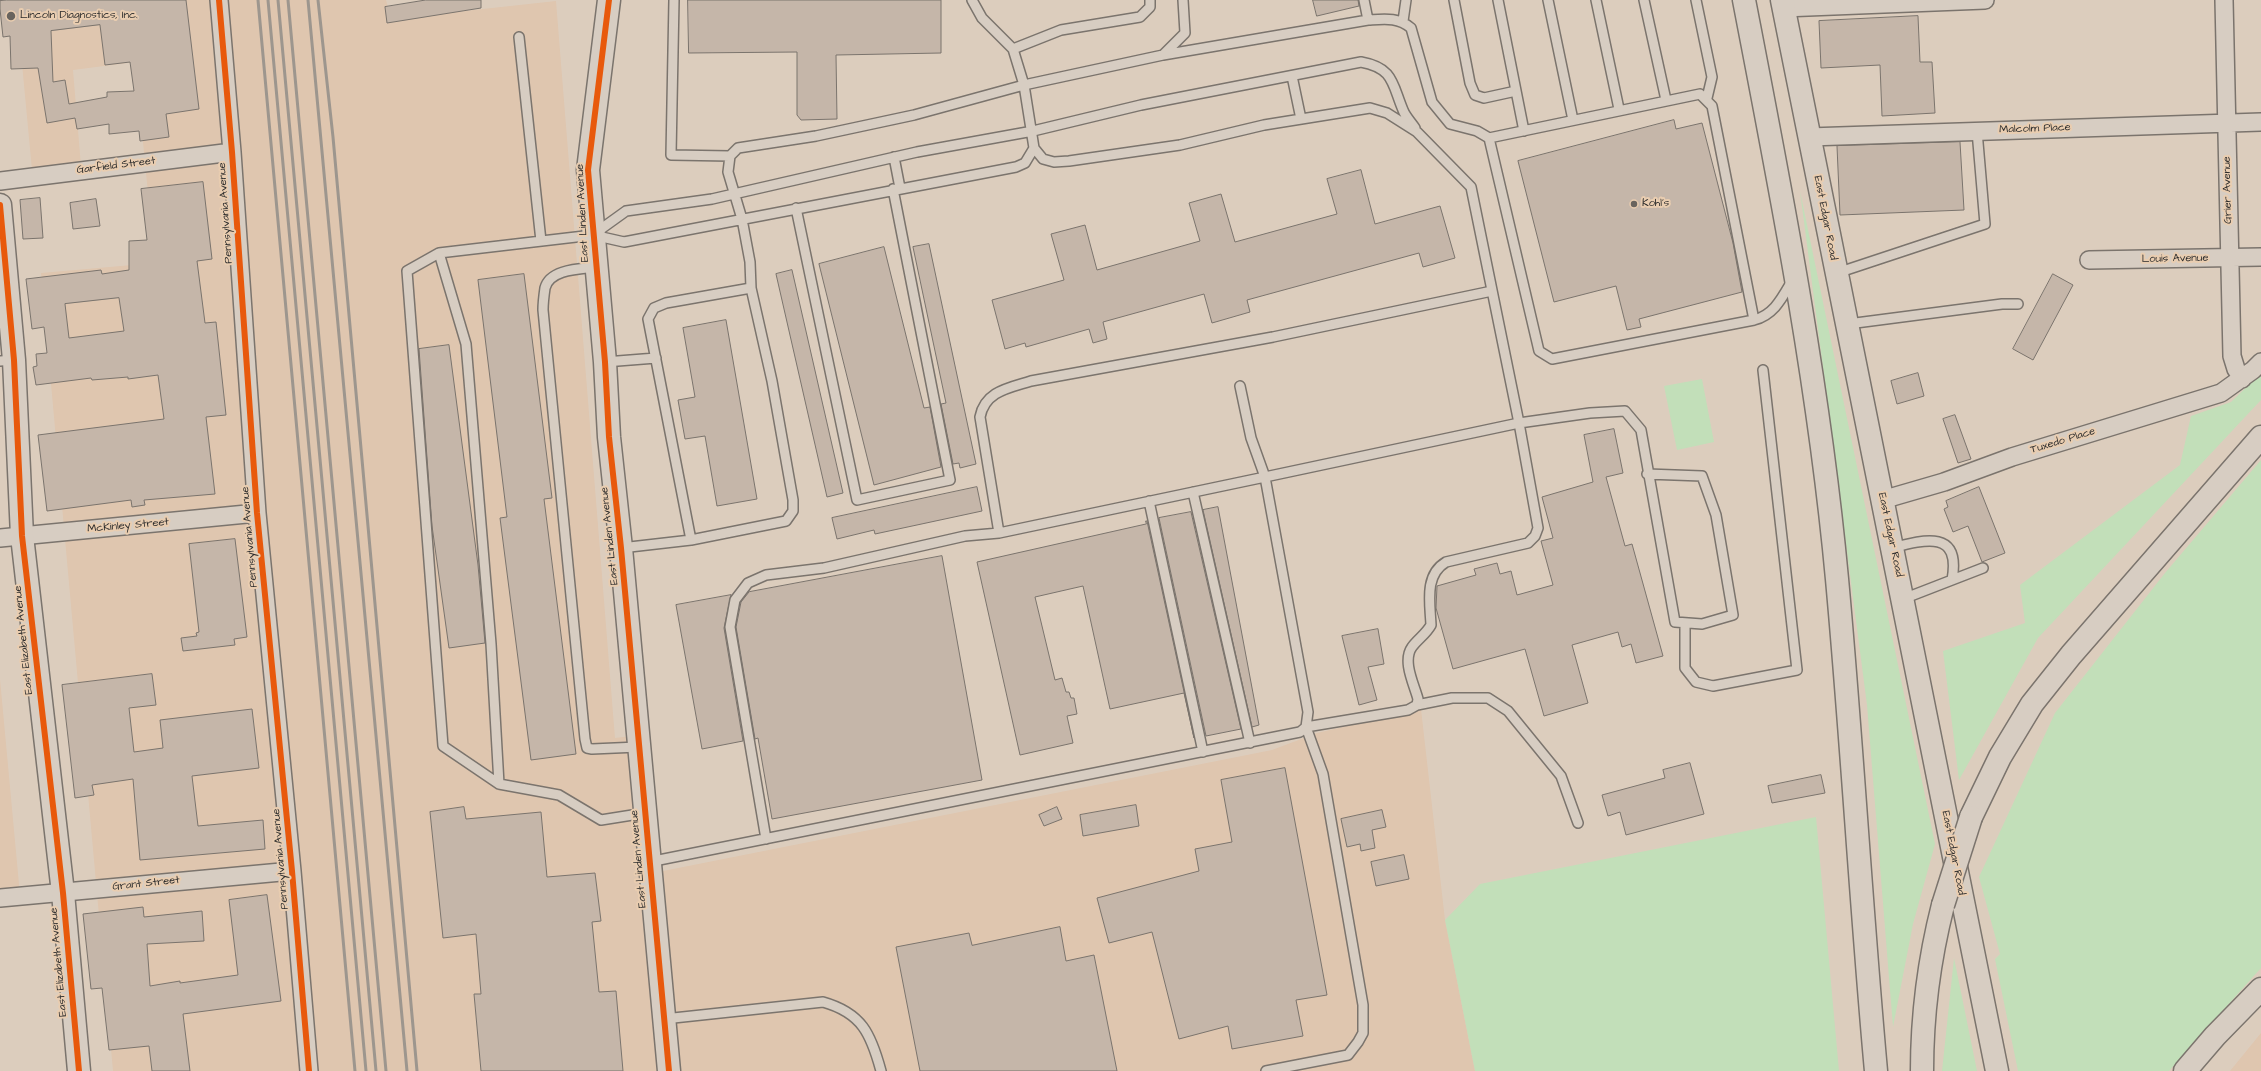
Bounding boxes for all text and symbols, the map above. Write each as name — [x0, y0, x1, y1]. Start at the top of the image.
place label: Lincoln Diagnostics, Inc. — [20, 9, 137, 23]
marker: Lincoln Diagnostics, Inc. — [5, 10, 17, 22]
street label: Malcolm Place — [1999, 121, 2071, 137]
street label: Garfield Street — [76, 155, 156, 177]
street label: Grier Avenue — [2221, 156, 2235, 224]
street label: Pennsylvania Avenue — [216, 162, 236, 264]
street label: East Linden Avenue — [574, 163, 592, 263]
street label: East Edgar Road — [1810, 175, 1840, 261]
place label: Kohl's — [1642, 197, 1669, 211]
marker: Kohl's — [1629, 199, 1639, 209]
street label: Louis Avenue — [2142, 252, 2208, 266]
street label: Tuxedo Place — [2029, 425, 2097, 457]
street label: Pennsylvania Avenue — [239, 486, 261, 588]
street label: East Linden Avenue — [598, 486, 622, 586]
street label: East Edgar Road — [1875, 492, 1905, 578]
street label: McKinley Street — [87, 516, 169, 536]
street label: East Elizabeth Avenue — [12, 585, 36, 695]
street label: Pennsylvania Avenue — [270, 808, 292, 910]
street label: East Linden Avenue — [628, 809, 650, 909]
street label: East Edgar Road — [1938, 810, 1968, 896]
street label: Grant Street — [112, 874, 180, 894]
street label: East Elizabeth Avenue — [48, 907, 70, 1017]

